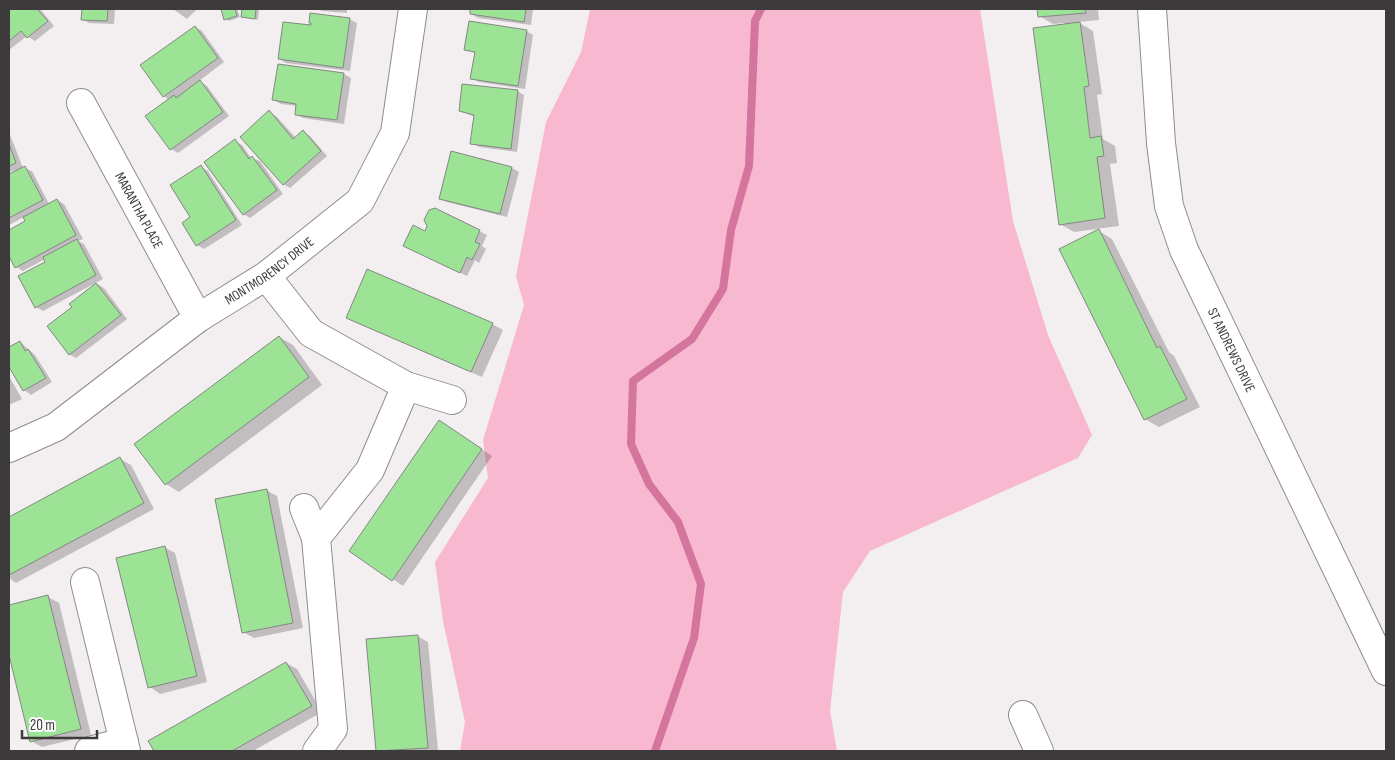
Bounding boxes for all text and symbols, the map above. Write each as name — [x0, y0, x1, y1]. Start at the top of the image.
street label: MARANTHA PLACE — [111, 169, 167, 252]
street label: MONTMORENCY DRIVE — [222, 233, 317, 308]
street label: ST ANDREWS DRIVE — [1204, 305, 1259, 395]
scale bar — [22, 708, 98, 740]
text: 20 m — [30, 716, 55, 735]

